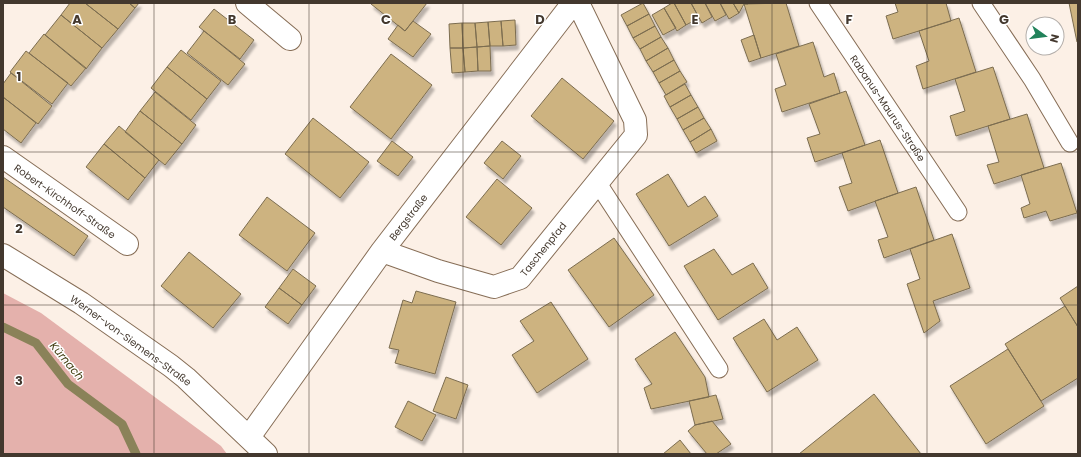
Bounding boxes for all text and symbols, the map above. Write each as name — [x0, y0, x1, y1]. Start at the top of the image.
text: A — [72, 10, 82, 29]
text: B — [228, 10, 237, 29]
text: C — [381, 10, 391, 29]
text: D — [535, 10, 545, 29]
text: E — [691, 10, 699, 29]
text: F — [845, 10, 853, 29]
text: G — [999, 10, 1009, 29]
north arrow — [1025, 16, 1065, 56]
text: N — [1046, 32, 1063, 44]
street label: Rabanus-Maurus-Straße — [846, 52, 929, 165]
text: 1 — [17, 67, 21, 86]
street label: Robert-Kirchhoff-Straße — [11, 161, 119, 242]
street label: Bergstraße — [385, 191, 431, 244]
text: 2 — [15, 219, 23, 238]
street label: Taschenpfad — [517, 219, 570, 280]
street label: Werner-von-Siemens-Straße — [67, 291, 194, 390]
water label: Kürnach — [46, 338, 88, 384]
text: 3 — [15, 371, 23, 390]

